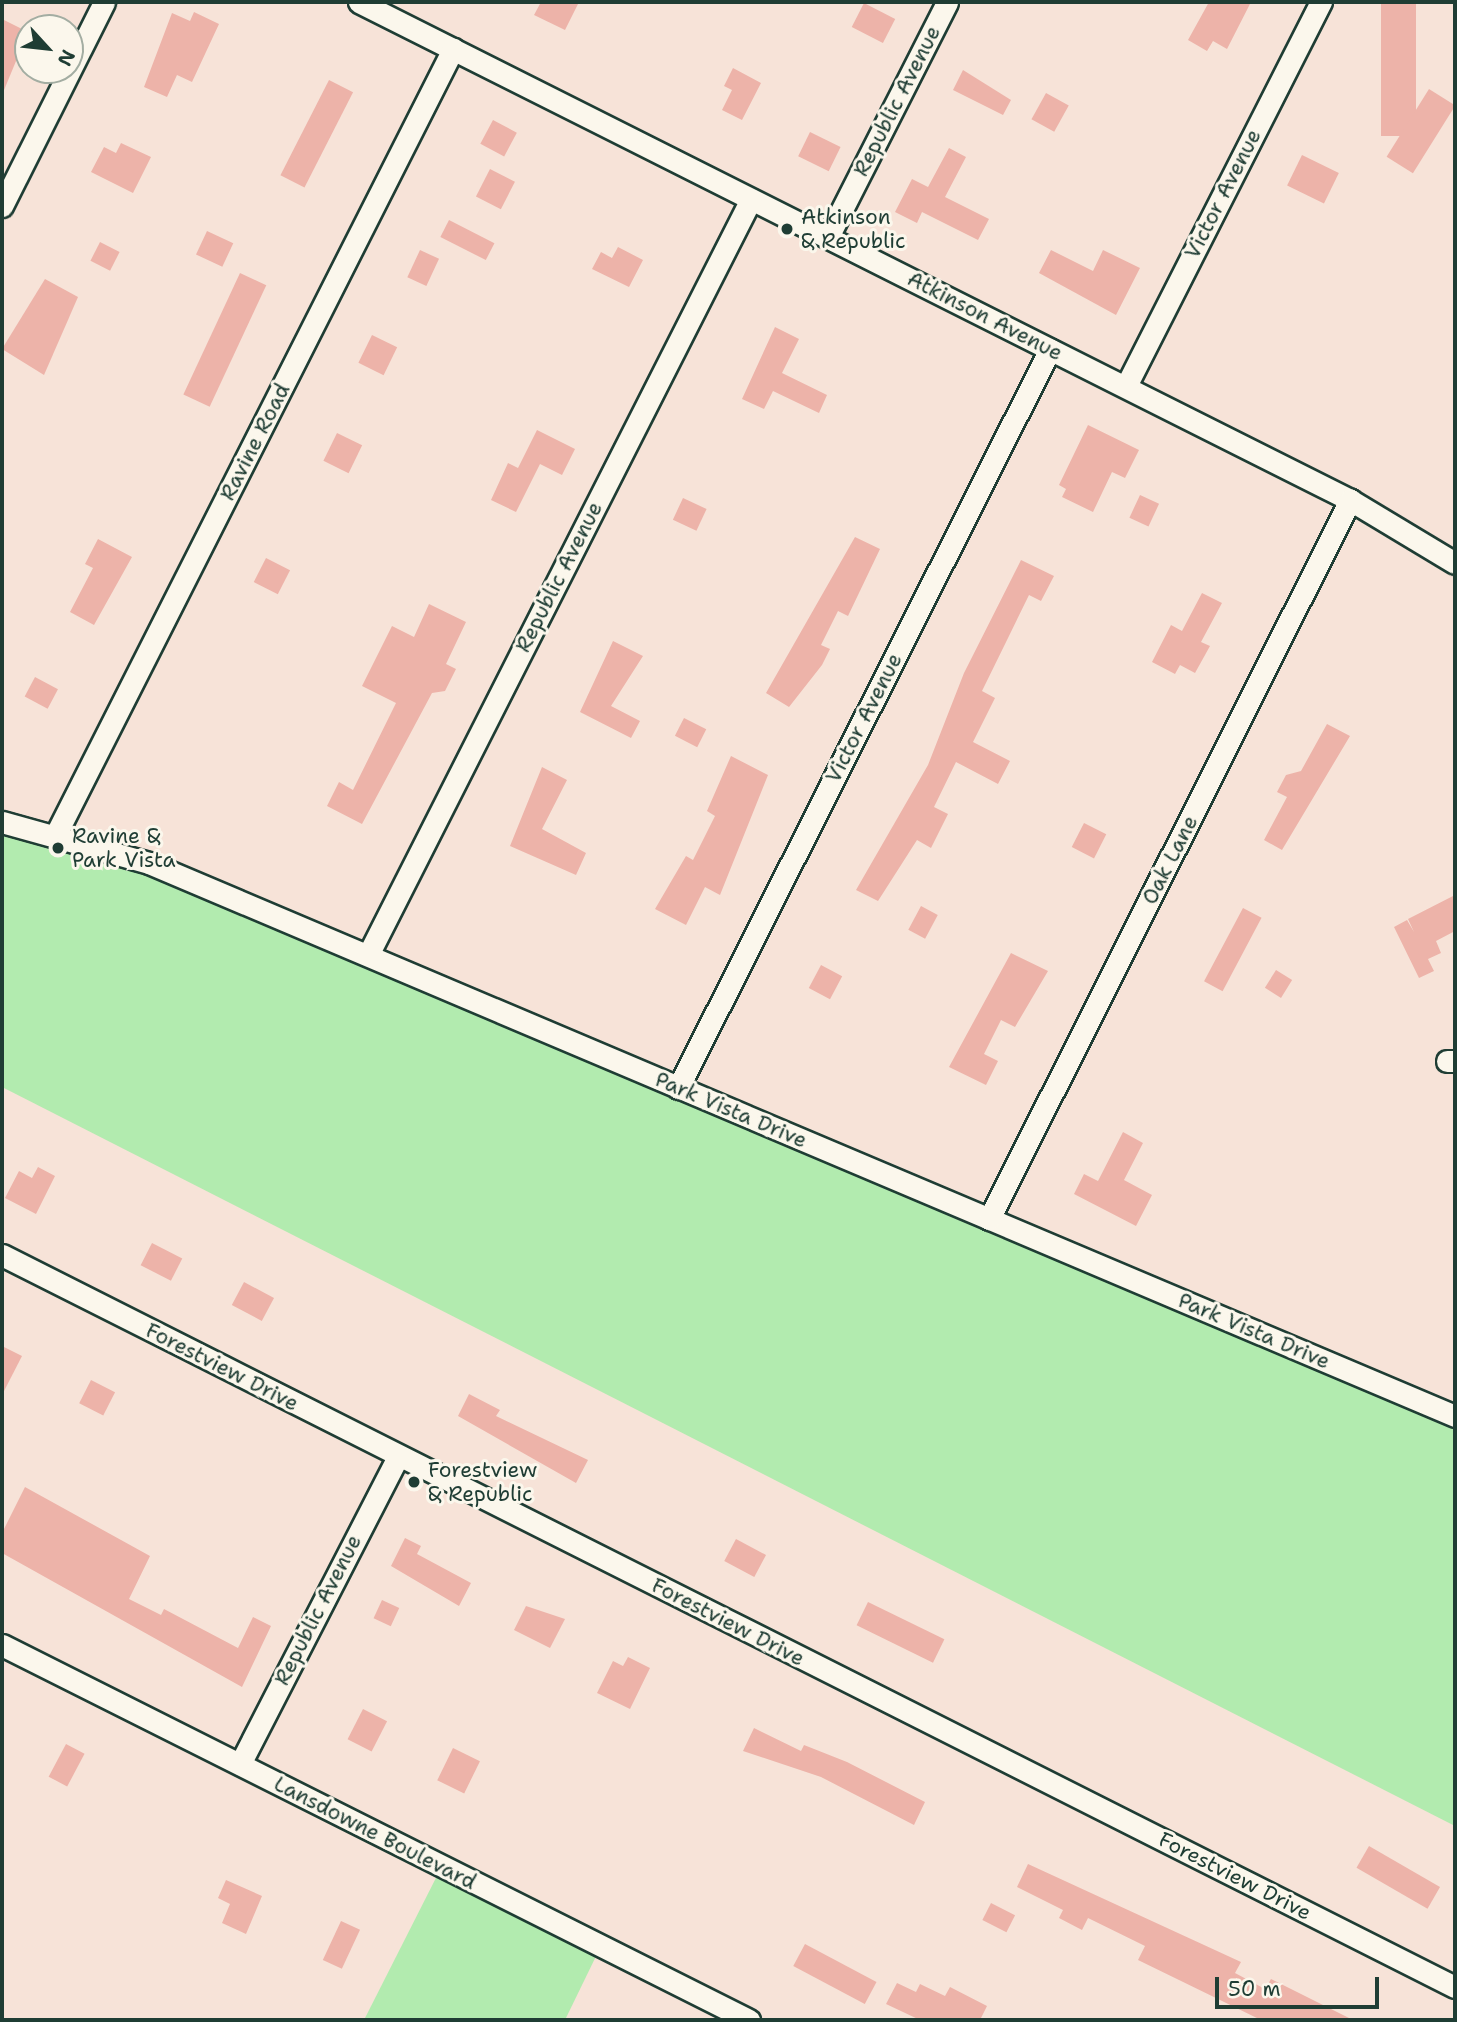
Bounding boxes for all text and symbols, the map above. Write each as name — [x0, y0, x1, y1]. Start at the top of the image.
north arrow — [14, 14, 84, 84]
street label: Republic Avenue — [848, 22, 946, 180]
text: N — [52, 45, 81, 70]
street label: Victor Avenue — [1180, 125, 1266, 263]
place label: Atkinson & Republic — [801, 204, 906, 254]
marker: Atkinson & Republic — [779, 221, 795, 237]
street label: Atkinson Avenue — [903, 266, 1067, 366]
street label: Ravine Road — [215, 379, 295, 505]
street label: Republic Avenue — [510, 498, 608, 656]
street label: Victor Avenue — [821, 649, 907, 787]
street label: Oak Lane — [1137, 811, 1203, 909]
place label: Ravine & Park Vista — [72, 823, 176, 873]
marker: Ravine & Park Vista — [50, 840, 66, 856]
street label: Park Vista Drive — [651, 1067, 811, 1153]
street label: Park Vista Drive — [1174, 1288, 1334, 1374]
street label: Forestview Drive — [141, 1318, 303, 1416]
place label: Forestview & Republic — [428, 1457, 537, 1507]
marker: Forestview & Republic — [406, 1474, 422, 1490]
street label: Republic Avenue — [269, 1531, 367, 1689]
street label: Forestview Drive — [647, 1573, 809, 1671]
street label: Lansdowne Boulevard — [270, 1771, 480, 1895]
street label: Forestview Drive — [1154, 1827, 1316, 1925]
scale bar — [1219, 1962, 1384, 2006]
text: 50 m — [1228, 1975, 1281, 2003]

